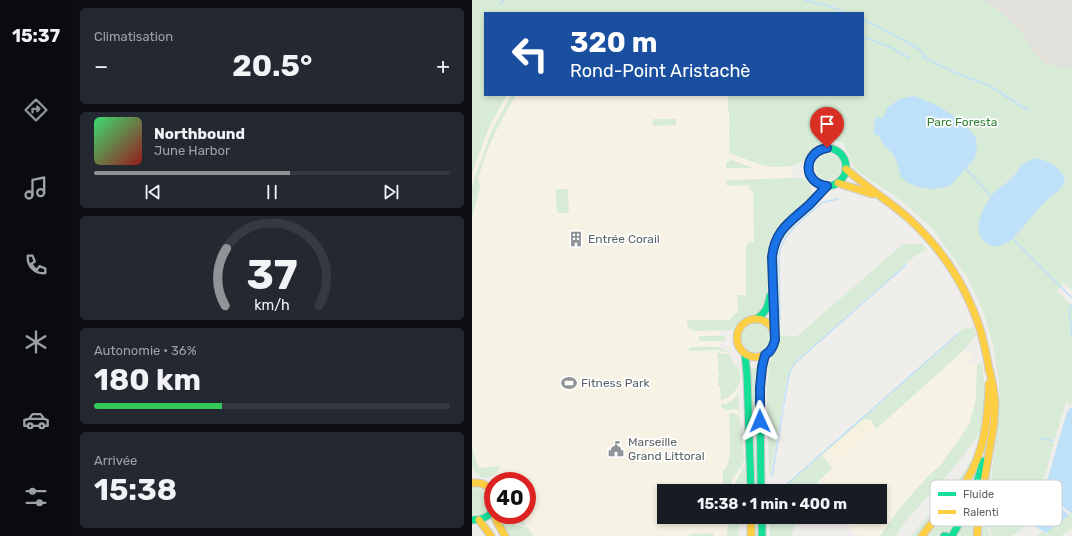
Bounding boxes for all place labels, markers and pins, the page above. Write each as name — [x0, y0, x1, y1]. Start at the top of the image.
pin — [810, 107, 844, 148]
building icon: Entrée Corail — [567, 230, 585, 248]
place label: Entrée Corail — [588, 232, 660, 246]
sports icon: Fitness Park — [560, 374, 578, 392]
place label: Fitness Park — [581, 376, 651, 390]
place label: Marseille Grand Littoral — [628, 435, 705, 463]
public building icon: Marseille Grand Littoral — [607, 440, 625, 458]

